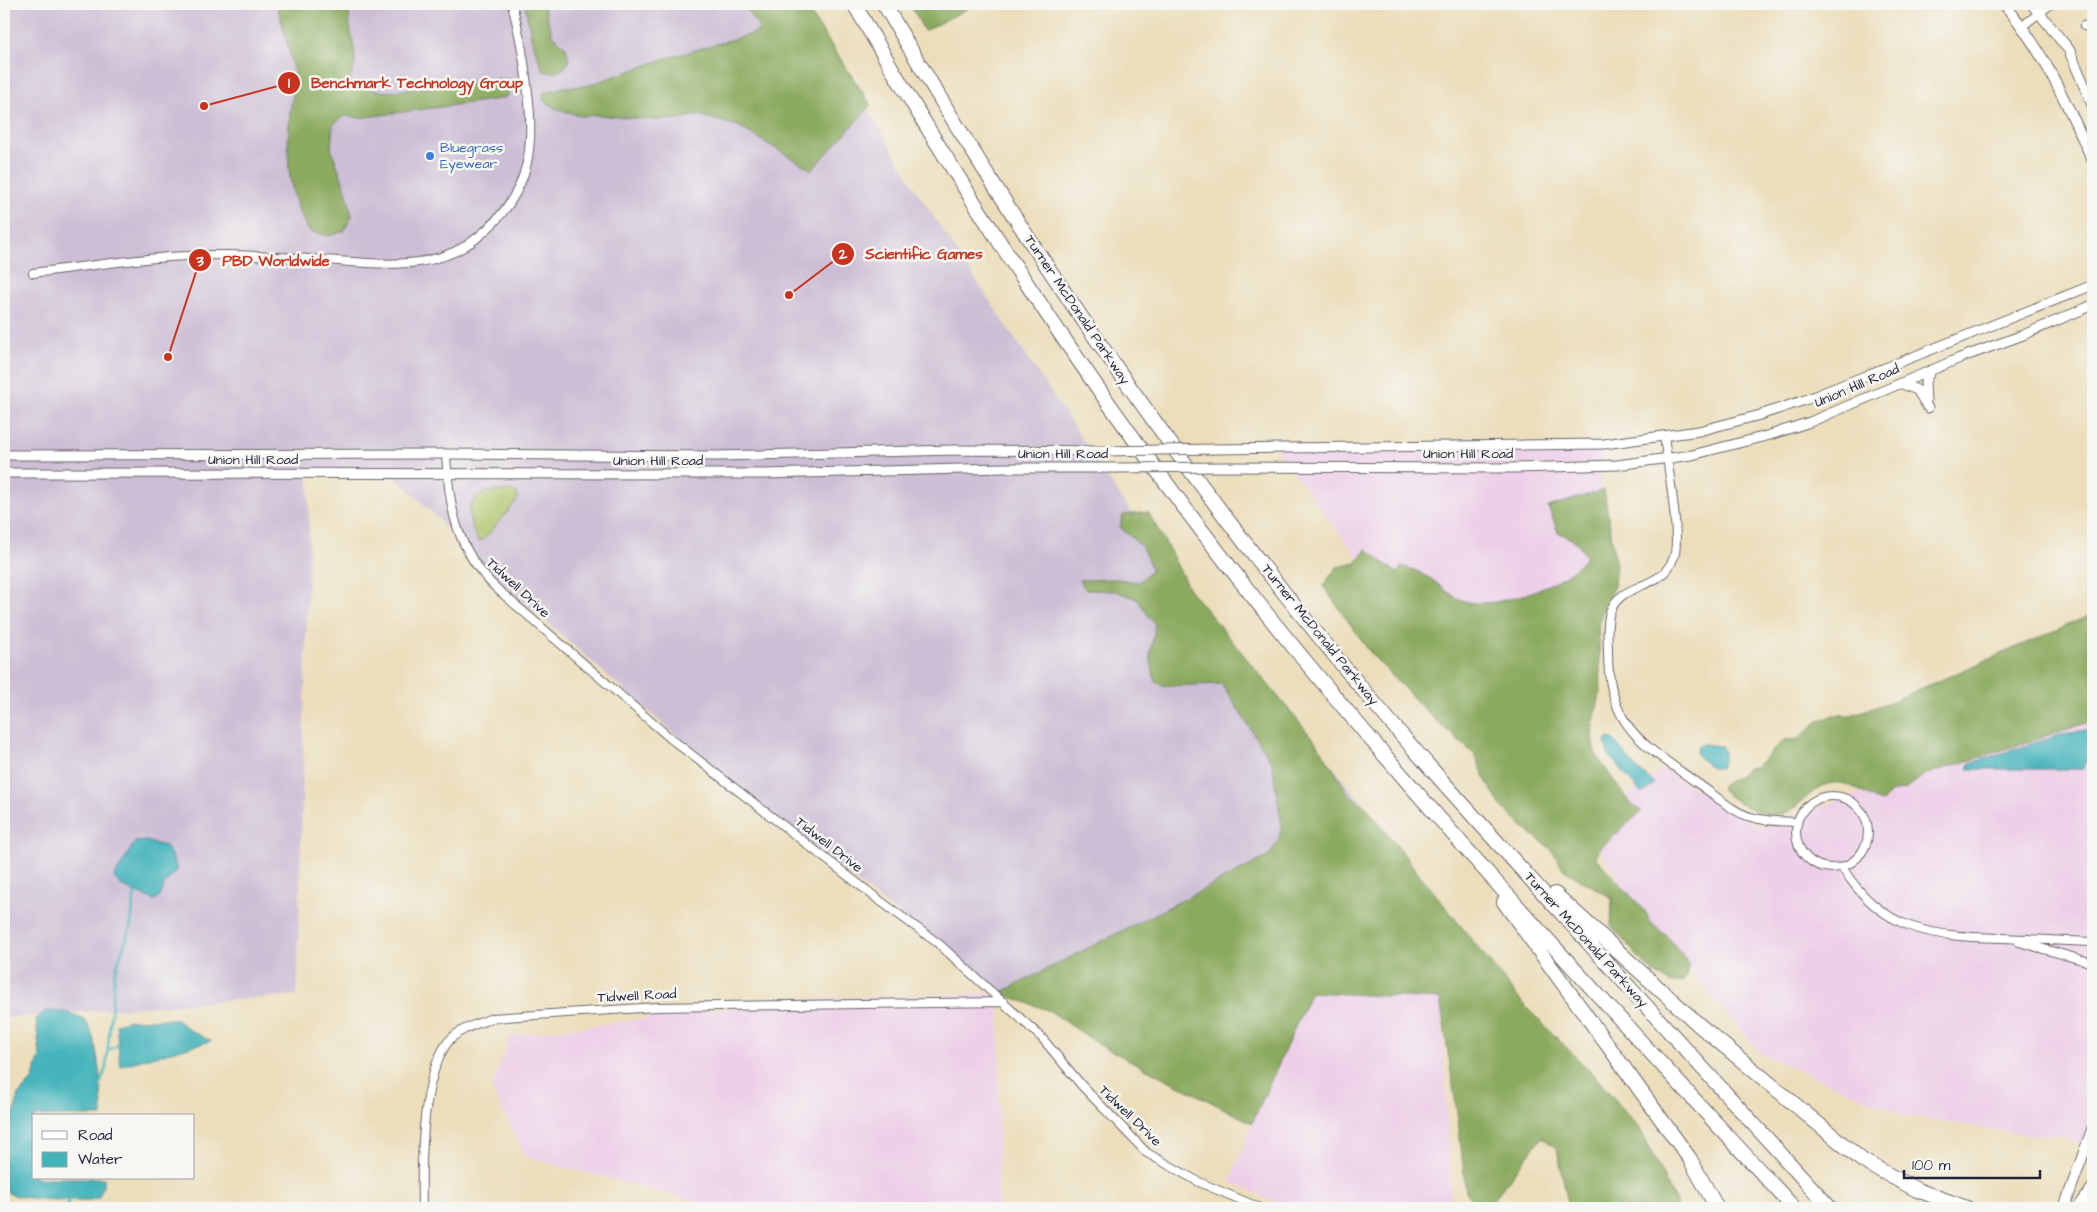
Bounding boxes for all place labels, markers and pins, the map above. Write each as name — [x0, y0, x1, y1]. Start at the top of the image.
callout: Benchmark Technology Group — [276, 68, 533, 98]
place label: Bluegrass Eyewear — [440, 138, 503, 174]
marker: Bluegrass Eyewear — [424, 150, 436, 162]
callout: Scientific Games — [831, 239, 993, 269]
callout: PBD Worldwide — [188, 245, 340, 275]

